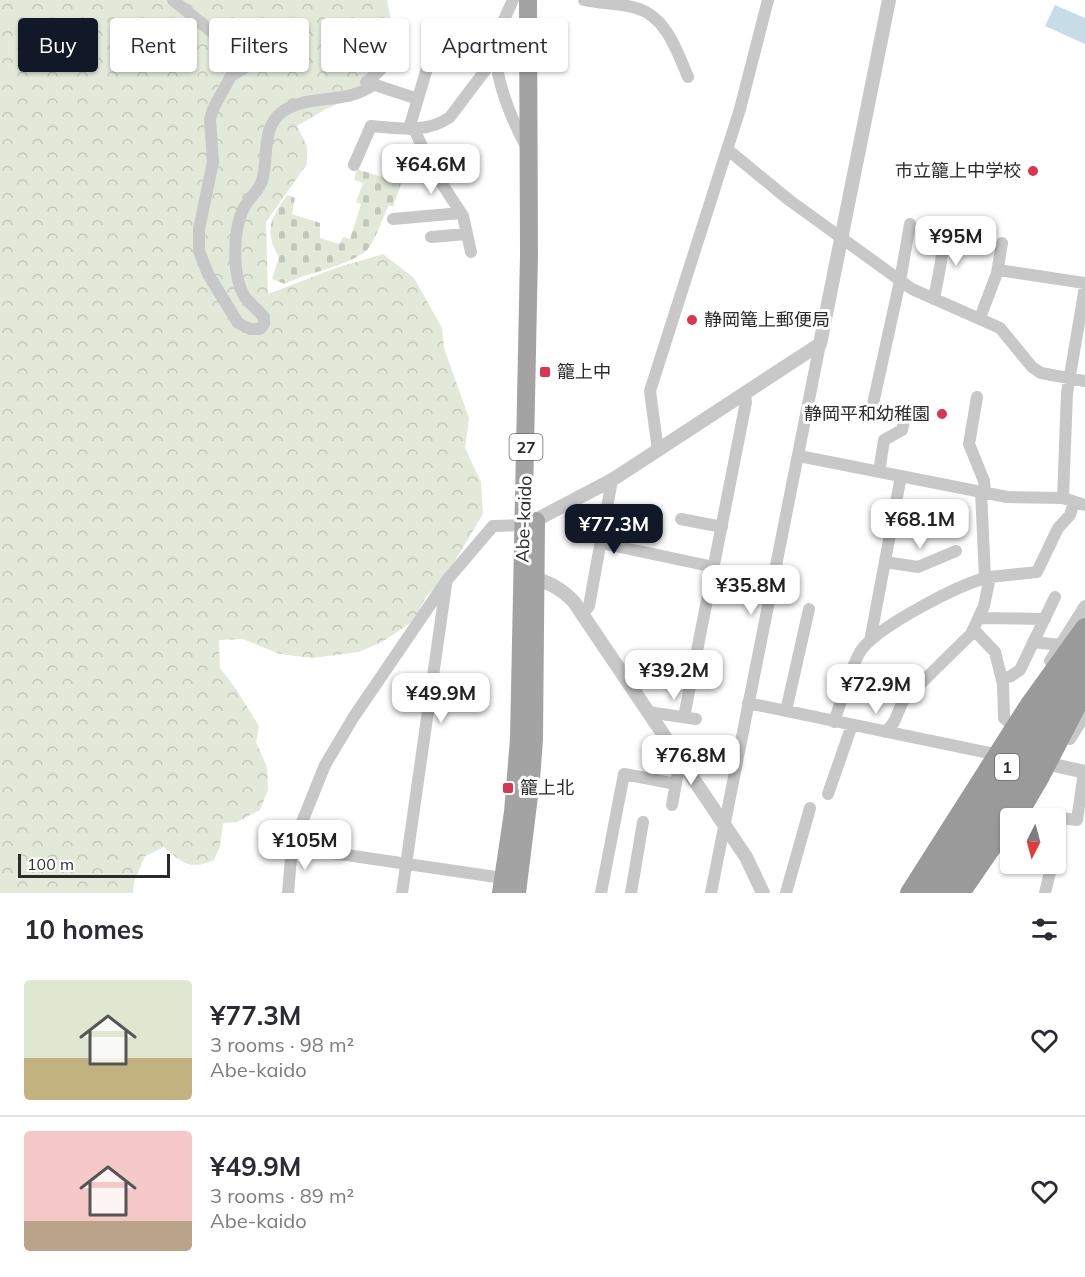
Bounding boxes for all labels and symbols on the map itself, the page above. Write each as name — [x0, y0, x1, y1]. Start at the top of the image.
pin: ¥64.6M — [382, 144, 480, 195]
place label: 市立籠上中学校 — [895, 159, 1021, 182]
marker: 市立籠上中学校 — [1026, 164, 1040, 178]
pin: ¥95M — [920, 216, 992, 267]
place label: 静岡篭上郵便局 — [704, 308, 830, 331]
marker: 静岡篭上郵便局 — [685, 313, 699, 327]
place label: 籠上中 — [557, 360, 611, 383]
marker: 籠上中 — [538, 365, 552, 379]
place label: 静岡平和幼稚園 — [804, 402, 930, 425]
marker: 静岡平和幼稚園 — [935, 407, 949, 421]
road number: 27 — [510, 434, 542, 460]
street label: Abe-kaido — [510, 475, 537, 563]
pin: ¥68.1M — [871, 499, 969, 550]
pin: ¥77.3M — [565, 504, 663, 555]
pin: ¥35.8M — [702, 565, 800, 616]
pin: ¥39.2M — [625, 650, 723, 701]
pin: ¥72.9M — [827, 664, 925, 715]
pin: ¥49.9M — [392, 673, 490, 724]
pin: ¥76.8M — [642, 735, 740, 786]
road number: 1 — [995, 754, 1019, 780]
place label: 籠上北 — [520, 776, 574, 799]
marker: 籠上北 — [501, 781, 515, 795]
north arrow — [1000, 808, 1066, 874]
pin: ¥105M — [263, 820, 347, 871]
scale bar — [18, 851, 170, 878]

